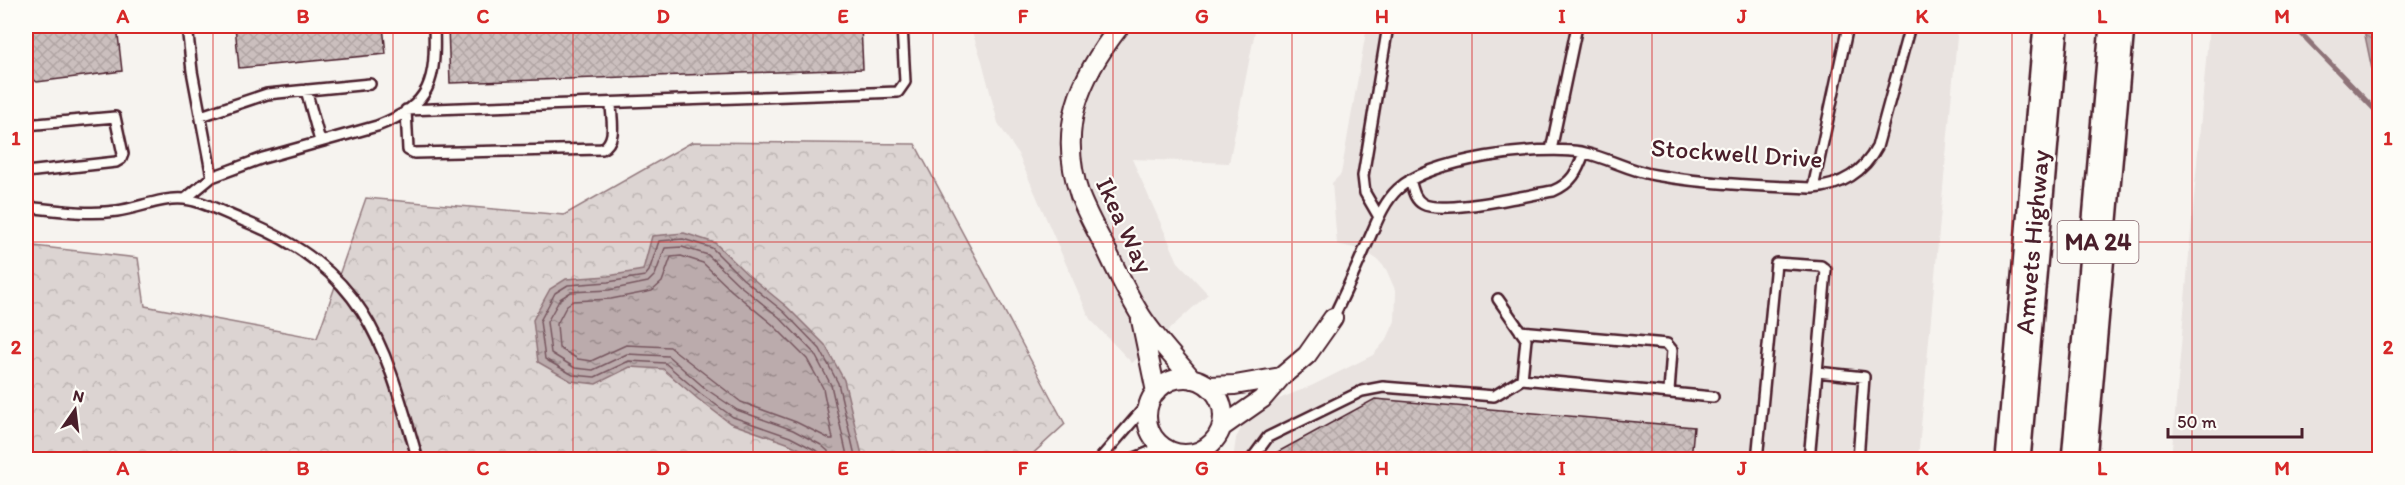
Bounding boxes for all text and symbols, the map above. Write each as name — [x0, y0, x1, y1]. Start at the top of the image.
text: A — [116, 4, 130, 28]
text: B — [297, 4, 310, 28]
text: C — [477, 4, 490, 28]
text: D — [656, 4, 670, 28]
text: E — [837, 4, 849, 28]
text: F — [1018, 4, 1029, 28]
text: G — [1195, 4, 1209, 28]
text: H — [1375, 4, 1389, 28]
text: I — [1558, 4, 1566, 28]
text: J — [1736, 4, 1747, 28]
text: K — [1916, 4, 1930, 28]
text: L — [2097, 4, 2108, 28]
text: M — [2274, 4, 2290, 28]
text: 1 — [11, 126, 21, 150]
text: 1 — [2383, 126, 2393, 150]
street label: Stockwell Drive — [1650, 131, 1824, 175]
street label: Amvets Highway — [2008, 148, 2056, 336]
street label: Ikea Way — [1089, 172, 1161, 278]
road number: MA 24 — [2058, 221, 2138, 263]
text: 2 — [11, 335, 22, 359]
text: 2 — [2383, 335, 2394, 359]
north arrow — [45, 380, 105, 440]
text: N — [71, 385, 86, 406]
scale bar — [2168, 401, 2302, 439]
text: 50 m — [2177, 411, 2217, 433]
text: A — [116, 456, 130, 480]
text: B — [297, 456, 310, 480]
text: C — [477, 456, 490, 480]
text: D — [656, 456, 670, 480]
text: E — [837, 456, 849, 480]
text: F — [1018, 456, 1029, 480]
text: G — [1195, 456, 1209, 480]
text: H — [1375, 456, 1389, 480]
text: I — [1558, 456, 1566, 480]
text: J — [1736, 456, 1747, 480]
text: K — [1916, 456, 1930, 480]
text: L — [2097, 456, 2108, 480]
text: M — [2274, 456, 2290, 480]

